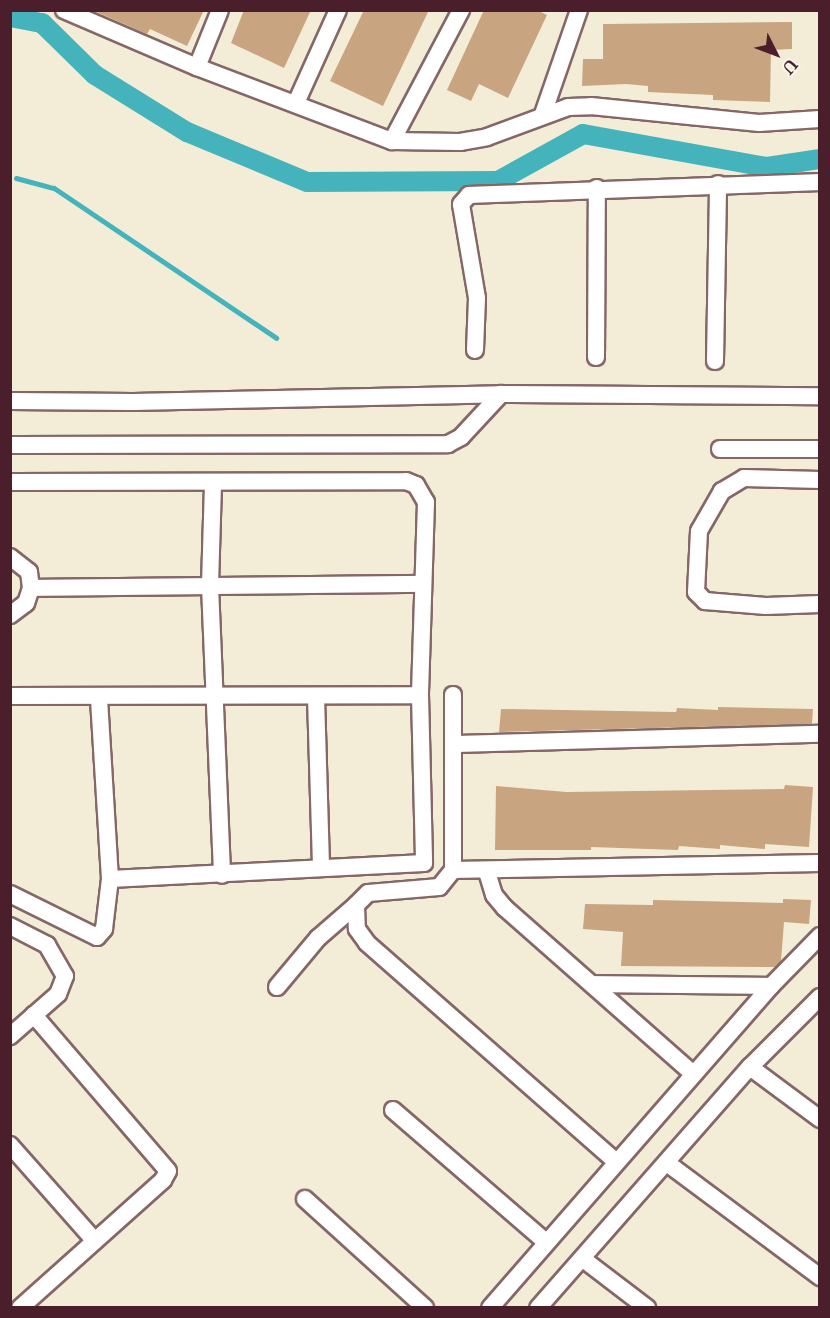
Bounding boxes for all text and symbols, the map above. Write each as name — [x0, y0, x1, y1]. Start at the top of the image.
north arrow — [746, 24, 806, 84]
text: U — [777, 54, 801, 78]

